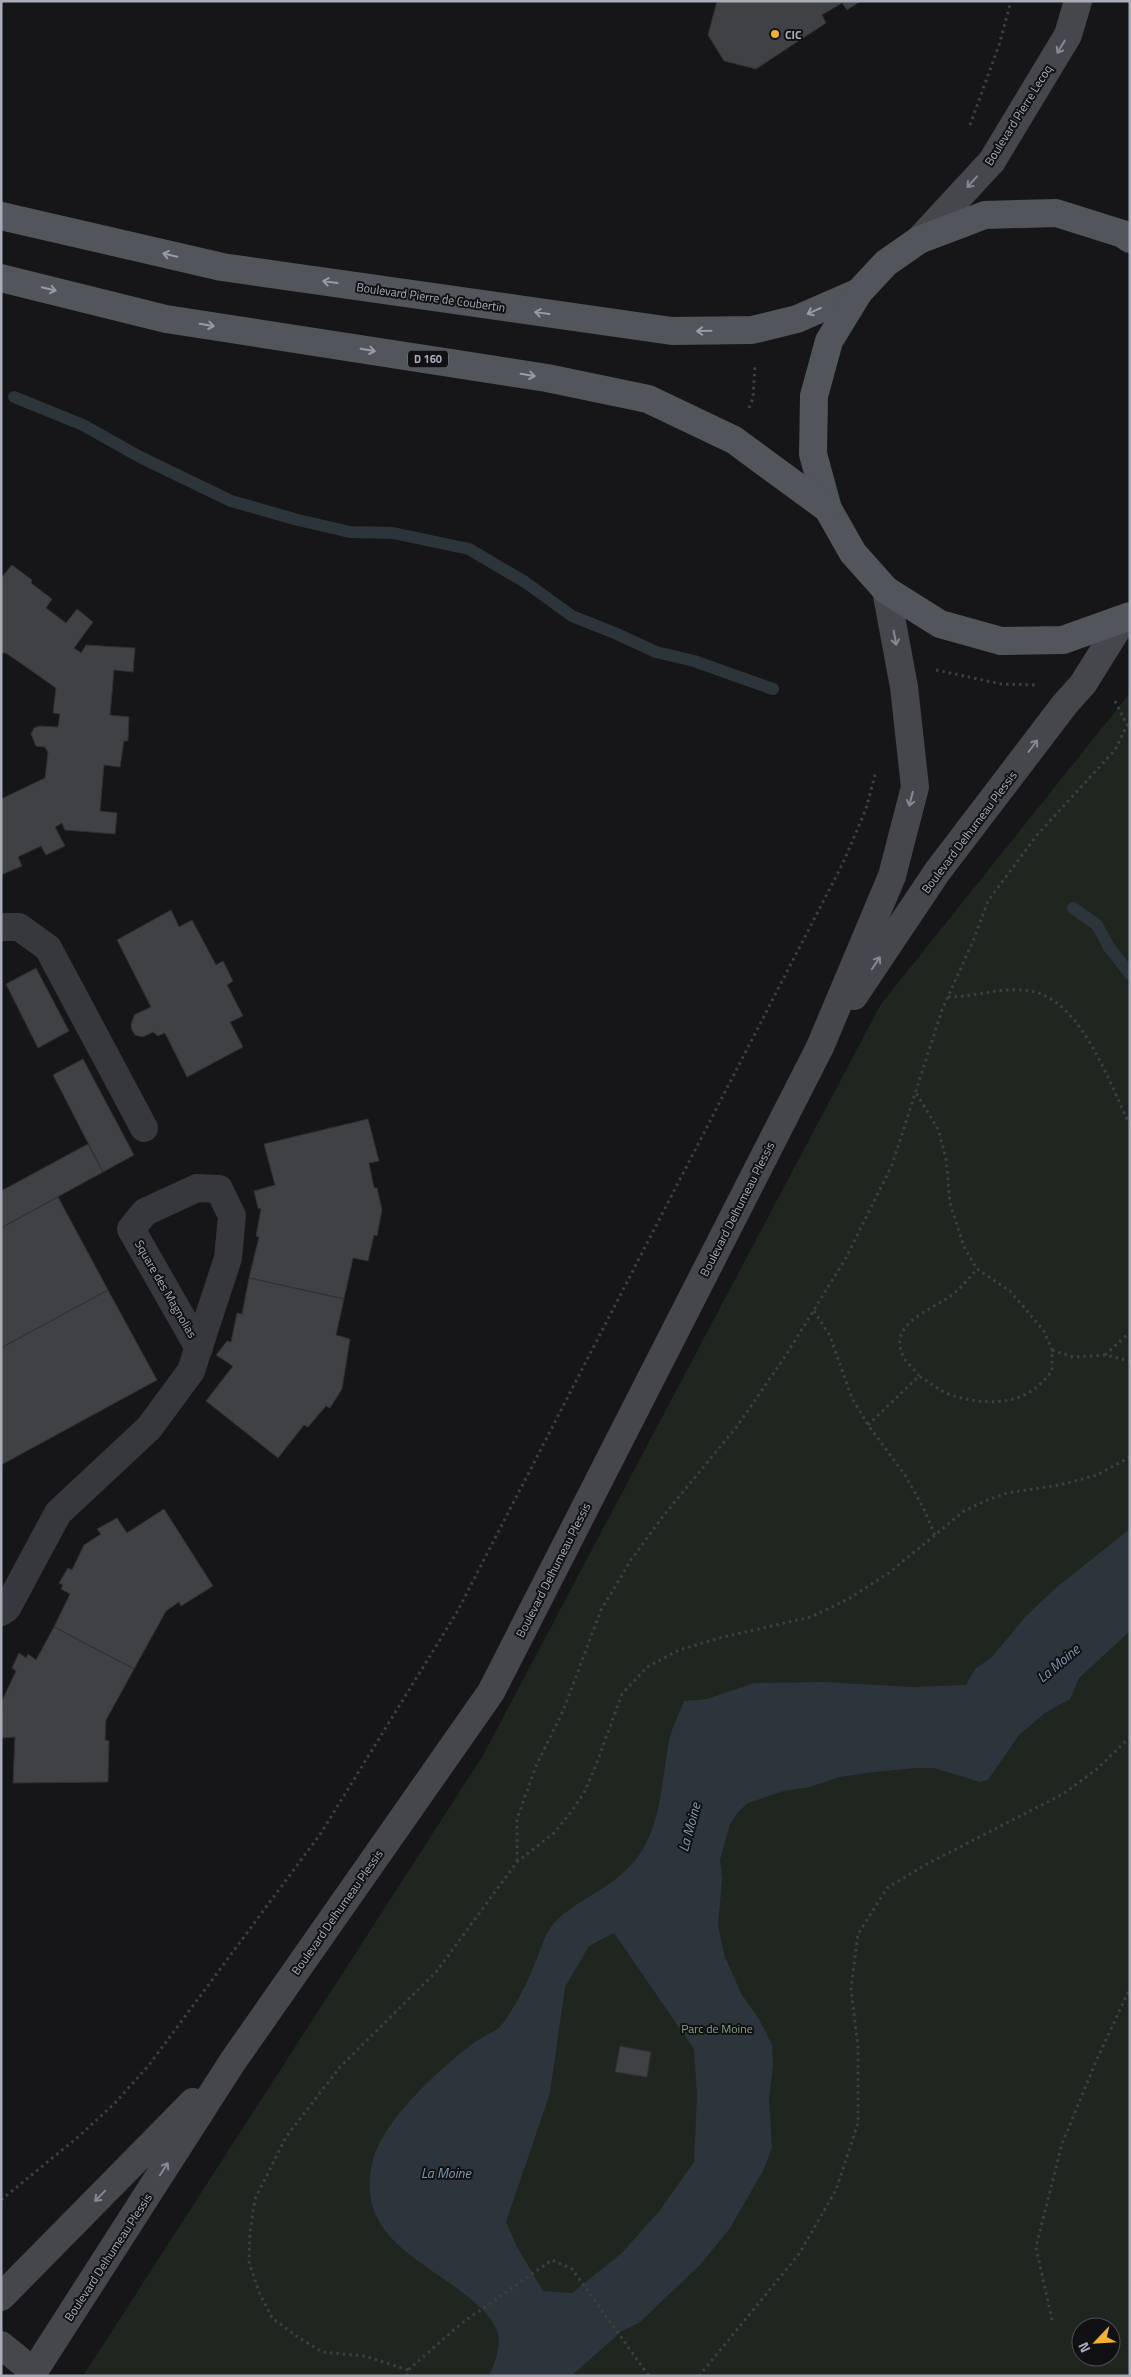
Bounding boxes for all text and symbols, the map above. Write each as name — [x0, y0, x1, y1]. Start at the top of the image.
place label: CIC — [785, 25, 802, 44]
marker: CIC — [769, 28, 781, 40]
one-way arrow — [1055, 39, 1065, 53]
street label: Boulevard Pierre Lecoq — [979, 61, 1057, 169]
one-way arrow — [966, 176, 978, 189]
one-way arrow — [162, 250, 178, 259]
one-way arrow — [322, 277, 338, 287]
street label: Boulevard Pierre de Coubertin — [355, 277, 507, 317]
one-way arrow — [40, 285, 56, 294]
one-way arrow — [807, 307, 822, 317]
one-way arrow — [535, 308, 551, 318]
one-way arrow — [199, 320, 215, 330]
one-way arrow — [696, 326, 712, 336]
one-way arrow — [359, 345, 375, 355]
road number: D 160 — [408, 350, 448, 368]
one-way arrow — [520, 370, 536, 380]
one-way arrow — [890, 630, 900, 646]
one-way arrow — [1028, 739, 1038, 753]
street label: Boulevard Delhumeau Plessis — [916, 766, 1022, 897]
one-way arrow — [906, 790, 916, 806]
one-way arrow — [871, 956, 881, 970]
street label: Boulevard Delhumeau Plessis — [695, 1138, 780, 1280]
street label: Square des Magnolias — [130, 1236, 202, 1342]
street label: Boulevard Delhumeau Plessis — [511, 1499, 596, 1641]
water label: La Moine — [1032, 1638, 1085, 1687]
water label: La Moine — [672, 1799, 706, 1854]
street label: Boulevard Delhumeau Plessis — [286, 1845, 388, 1979]
park label: Parc de Moine — [681, 2019, 753, 2038]
one-way arrow — [158, 2162, 169, 2176]
water label: La Moine — [421, 2162, 473, 2183]
street label: Boulevard Delhumeau Plessis — [59, 2189, 157, 2325]
one-way arrow — [94, 2190, 107, 2202]
north arrow — [1071, 2317, 1121, 2367]
text: N — [1072, 2339, 1095, 2357]

